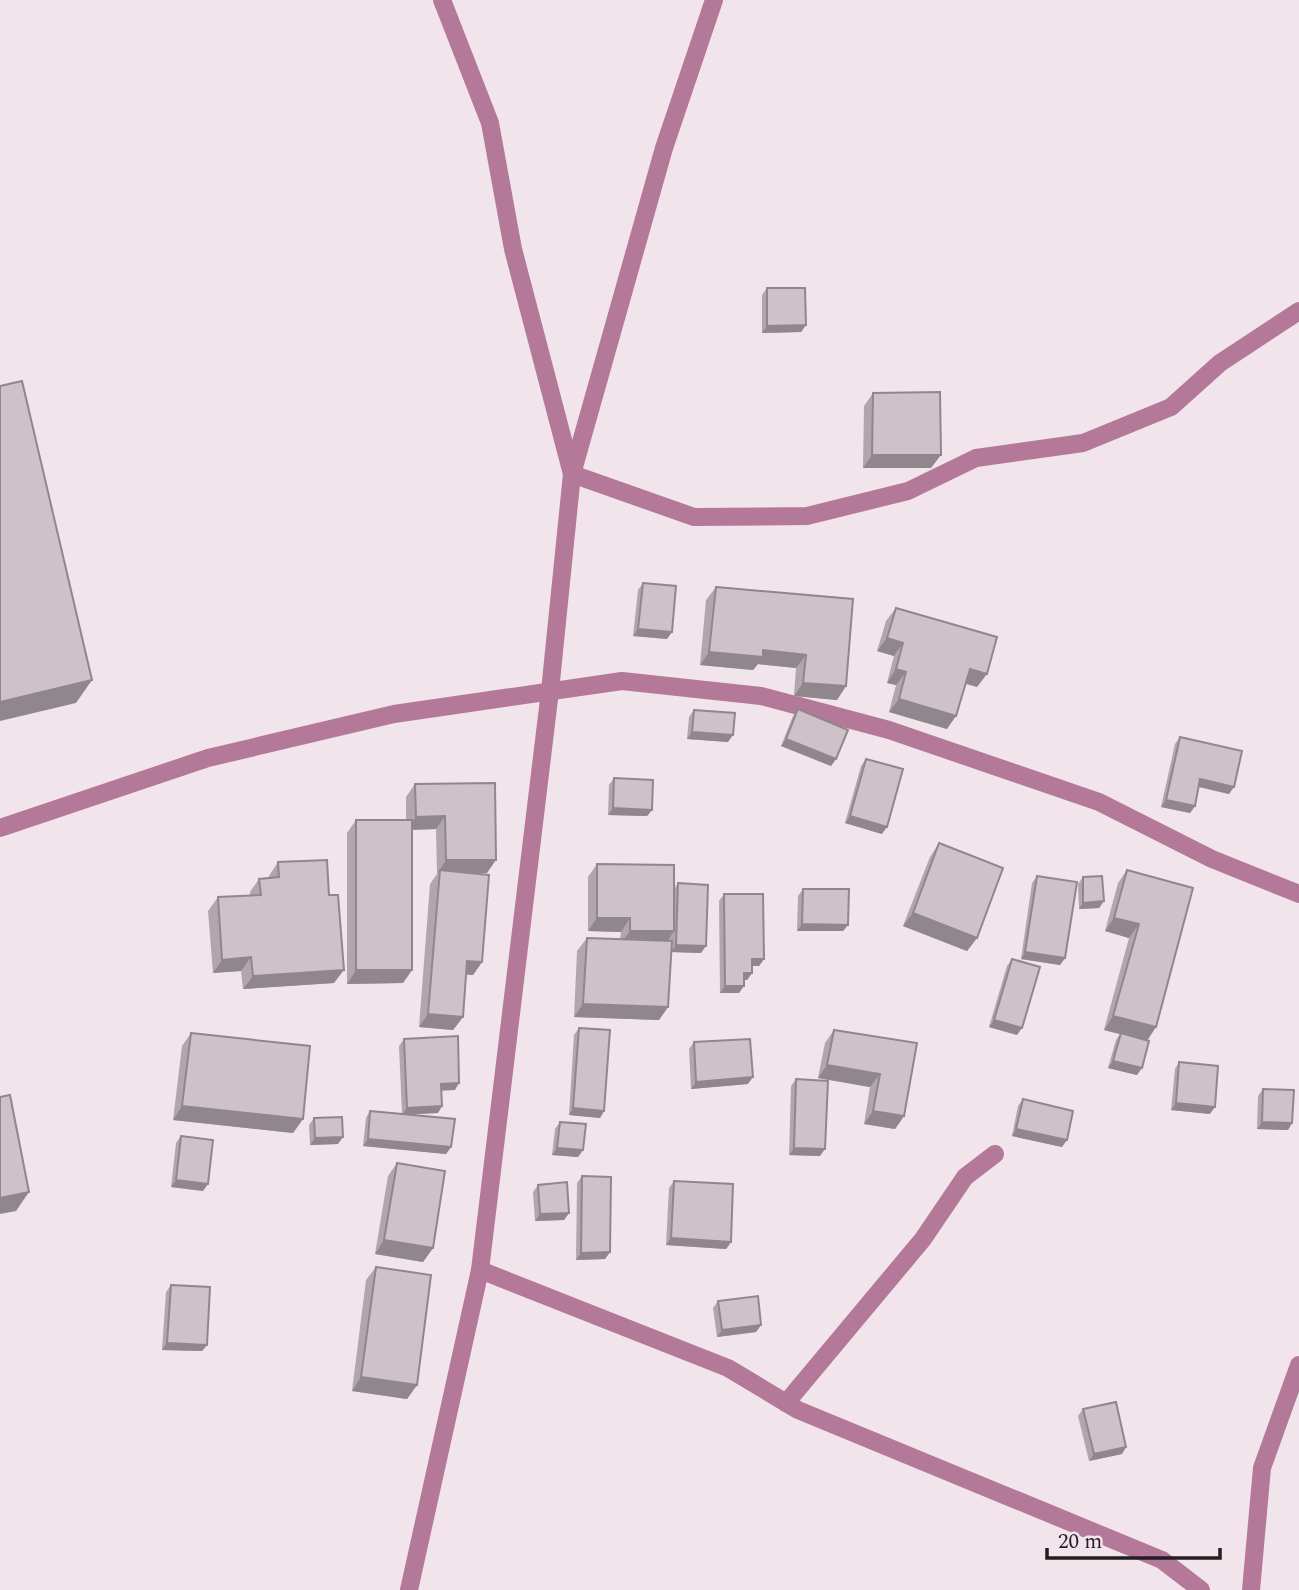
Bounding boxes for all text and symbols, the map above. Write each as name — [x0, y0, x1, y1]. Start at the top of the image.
scale bar — [1047, 1516, 1220, 1560]
text: 20 m — [1058, 1526, 1102, 1558]

